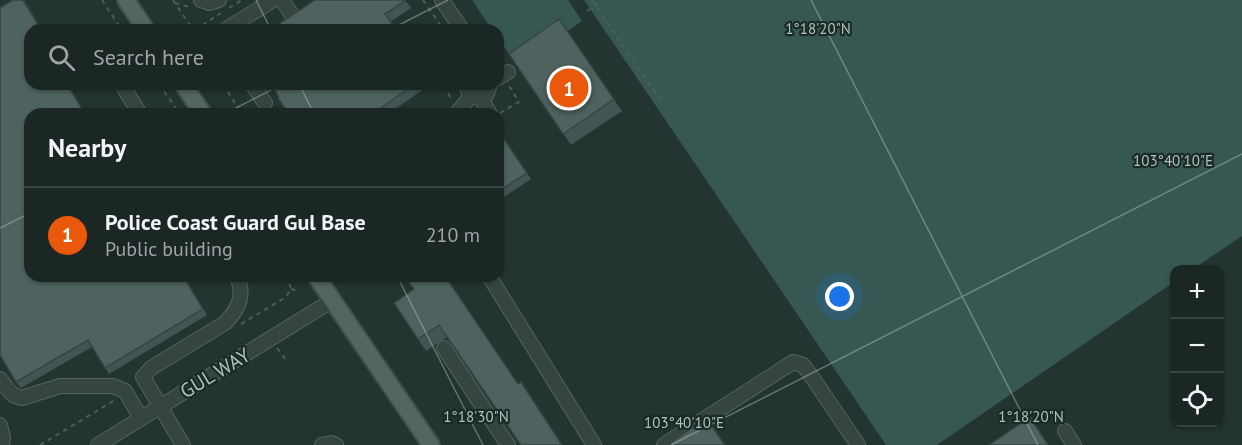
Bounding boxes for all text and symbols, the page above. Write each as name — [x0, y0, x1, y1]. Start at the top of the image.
text: 1°18'20"N — [785, 19, 851, 38]
search box — [24, 24, 504, 90]
icon: search — [45, 41, 78, 74]
text: Search here — [93, 43, 204, 71]
pin: 1 — [550, 66, 588, 110]
text: Nearby — [48, 131, 126, 164]
text: 103°40'10"E — [1133, 151, 1213, 170]
text: Police Coast Guard Gul Base — [105, 208, 366, 236]
text: 1 — [62, 222, 73, 248]
text: 210 m — [426, 222, 480, 248]
text: Public building — [105, 236, 233, 262]
map controls — [1170, 265, 1224, 427]
button: + — [1170, 265, 1224, 319]
your location — [825, 282, 854, 311]
button: − — [1170, 319, 1224, 373]
street label: GUL WAY — [175, 342, 256, 404]
button: locate — [1170, 373, 1224, 427]
text: 1°18'30"N — [443, 407, 509, 426]
text: 1°18'20"N — [998, 407, 1064, 426]
text: 103°40'10"E — [644, 413, 724, 432]

